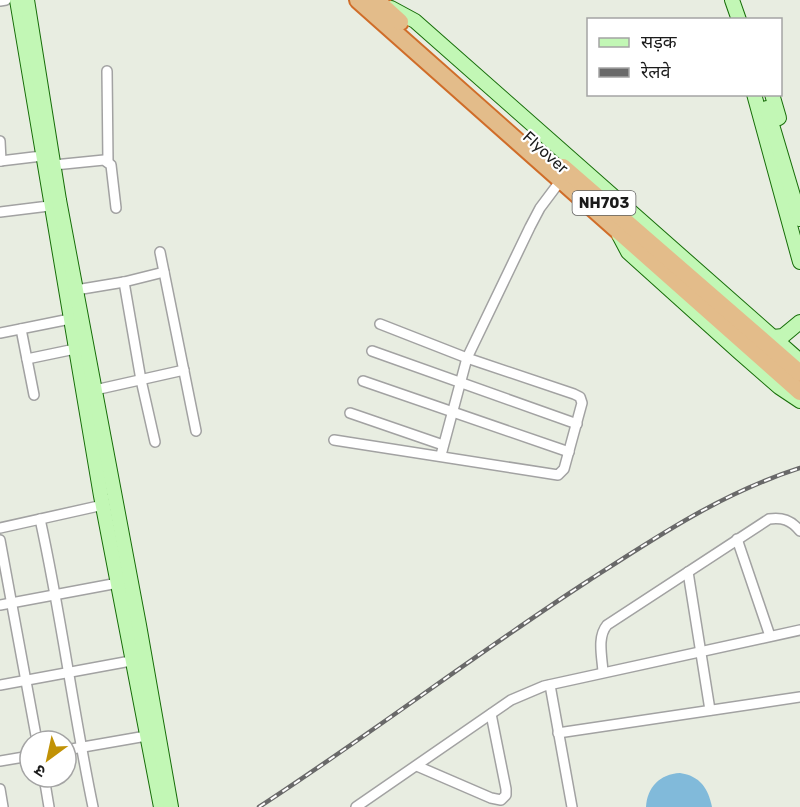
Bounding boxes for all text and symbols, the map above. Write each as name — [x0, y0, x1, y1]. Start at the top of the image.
legend — [587, 18, 782, 96]
text: सड़क — [641, 31, 678, 53]
text: रेलवे — [640, 61, 672, 83]
street label: Flyover — [519, 127, 572, 178]
road number: NH703 — [572, 191, 636, 215]
north arrow — [18, 729, 78, 789]
text: उ — [30, 760, 49, 782]

